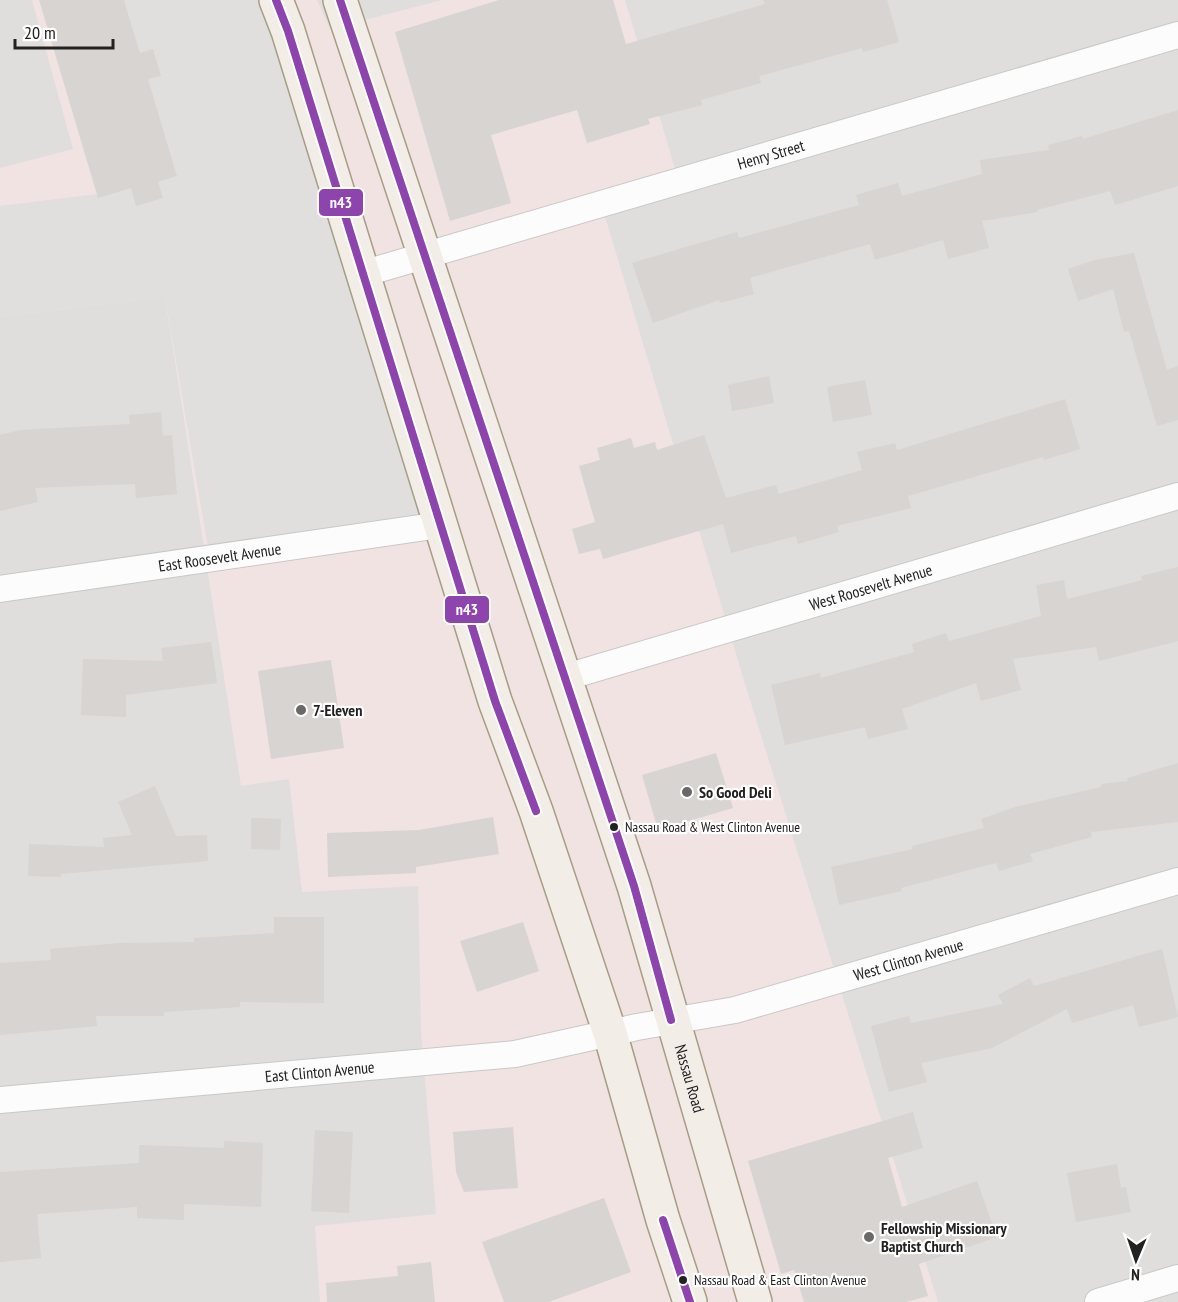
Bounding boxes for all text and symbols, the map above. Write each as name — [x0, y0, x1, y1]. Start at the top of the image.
scale bar — [15, 12, 112, 50]
text: 20 m — [24, 21, 56, 44]
street label: Henry Street — [735, 135, 807, 174]
line badge: n43 — [318, 188, 364, 217]
text: n43 — [330, 192, 352, 212]
street label: East Roosevelt Avenue — [157, 538, 282, 576]
street label: West Roosevelt Avenue — [807, 559, 935, 615]
line badge: n43 — [444, 595, 490, 624]
text: n43 — [456, 599, 478, 619]
place label: 7-Eleven — [313, 700, 362, 720]
marker: 7-Eleven — [294, 703, 308, 717]
place label: So Good Deli — [699, 782, 772, 802]
marker: So Good Deli — [680, 785, 694, 799]
place label: Nassau Road & West Clinton Avenue — [625, 818, 800, 836]
marker: Nassau Road & West Clinton Avenue — [608, 821, 620, 833]
street label: West Clinton Avenue — [851, 934, 966, 985]
street label: Nassau Road — [671, 1042, 709, 1115]
street label: East Clinton Avenue — [264, 1057, 375, 1086]
place label: Fellowship Missionary Baptist Church — [881, 1218, 1007, 1256]
marker: Fellowship Missionary Baptist Church — [862, 1230, 876, 1244]
north arrow — [1106, 1230, 1166, 1290]
text: N — [1131, 1265, 1140, 1285]
place label: Nassau Road & East Clinton Avenue — [694, 1271, 866, 1289]
marker: Nassau Road & East Clinton Avenue — [677, 1274, 689, 1286]

